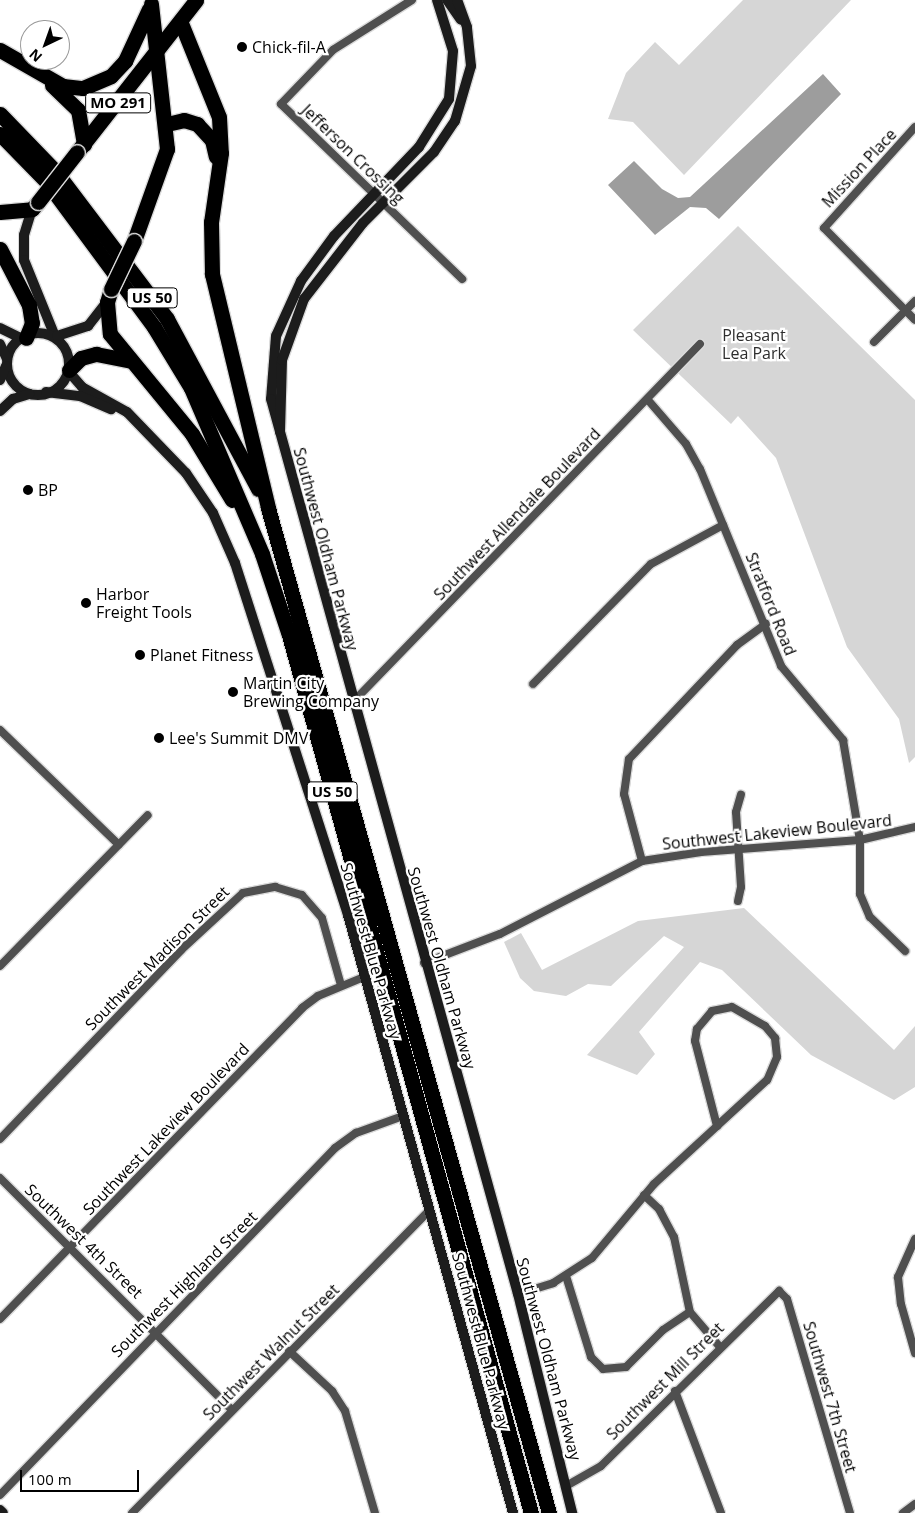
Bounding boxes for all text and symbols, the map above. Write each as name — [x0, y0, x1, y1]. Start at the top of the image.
north arrow — [20, 20, 70, 70]
place label: Chick-fil-A — [252, 37, 326, 57]
marker: Chick-fil-A — [236, 41, 248, 53]
text: N — [25, 45, 46, 67]
road number: MO 291 — [84, 90, 152, 116]
street label: Jefferson Crossing — [298, 100, 408, 208]
street label: Mission Place — [818, 125, 900, 211]
road number: US 50 — [126, 286, 178, 310]
park label: Pleasant Lea Park — [722, 325, 786, 363]
street label: Southwest Allendale Boulevard — [430, 424, 604, 604]
street label: Southwest Oldham Parkway — [290, 445, 362, 653]
place label: BP — [38, 480, 58, 500]
marker: BP — [22, 484, 34, 496]
street label: Stratford Road — [742, 550, 800, 658]
place label: Harbor Freight Tools — [96, 584, 192, 622]
marker: Harbor Freight Tools — [80, 597, 92, 609]
place label: Planet Fitness — [150, 645, 253, 665]
marker: Planet Fitness — [134, 649, 146, 661]
place label: Martin City Brewing Company — [243, 673, 379, 711]
marker: Martin City Brewing Company — [227, 686, 239, 698]
place label: Lee's Summit DMV — [169, 728, 308, 748]
marker: Lee's Summit DMV — [153, 732, 165, 744]
road number: US 50 — [306, 780, 358, 804]
street label: Southwest Lakeview Boulevard — [661, 810, 893, 854]
street label: Southwest Blue Parkway — [337, 861, 405, 1041]
street label: Southwest Oldham Parkway — [404, 865, 480, 1071]
street label: Southwest Madison Street — [81, 882, 233, 1034]
street label: Southwest Lakeview Boulevard — [79, 1039, 253, 1219]
street label: Southwest 4th Street — [21, 1180, 147, 1302]
street label: Southwest Highland Street — [107, 1207, 261, 1361]
street label: Southwest Blue Parkway — [448, 1250, 514, 1432]
street label: Southwest Oldham Parkway — [513, 1255, 585, 1463]
street label: Southwest Walnut Street — [199, 1280, 343, 1424]
street label: Southwest Mill Street — [602, 1318, 728, 1444]
street label: Southwest 7th Street — [799, 1319, 861, 1475]
scale bar — [22, 1460, 141, 1492]
text: 100 m — [28, 1469, 72, 1489]

